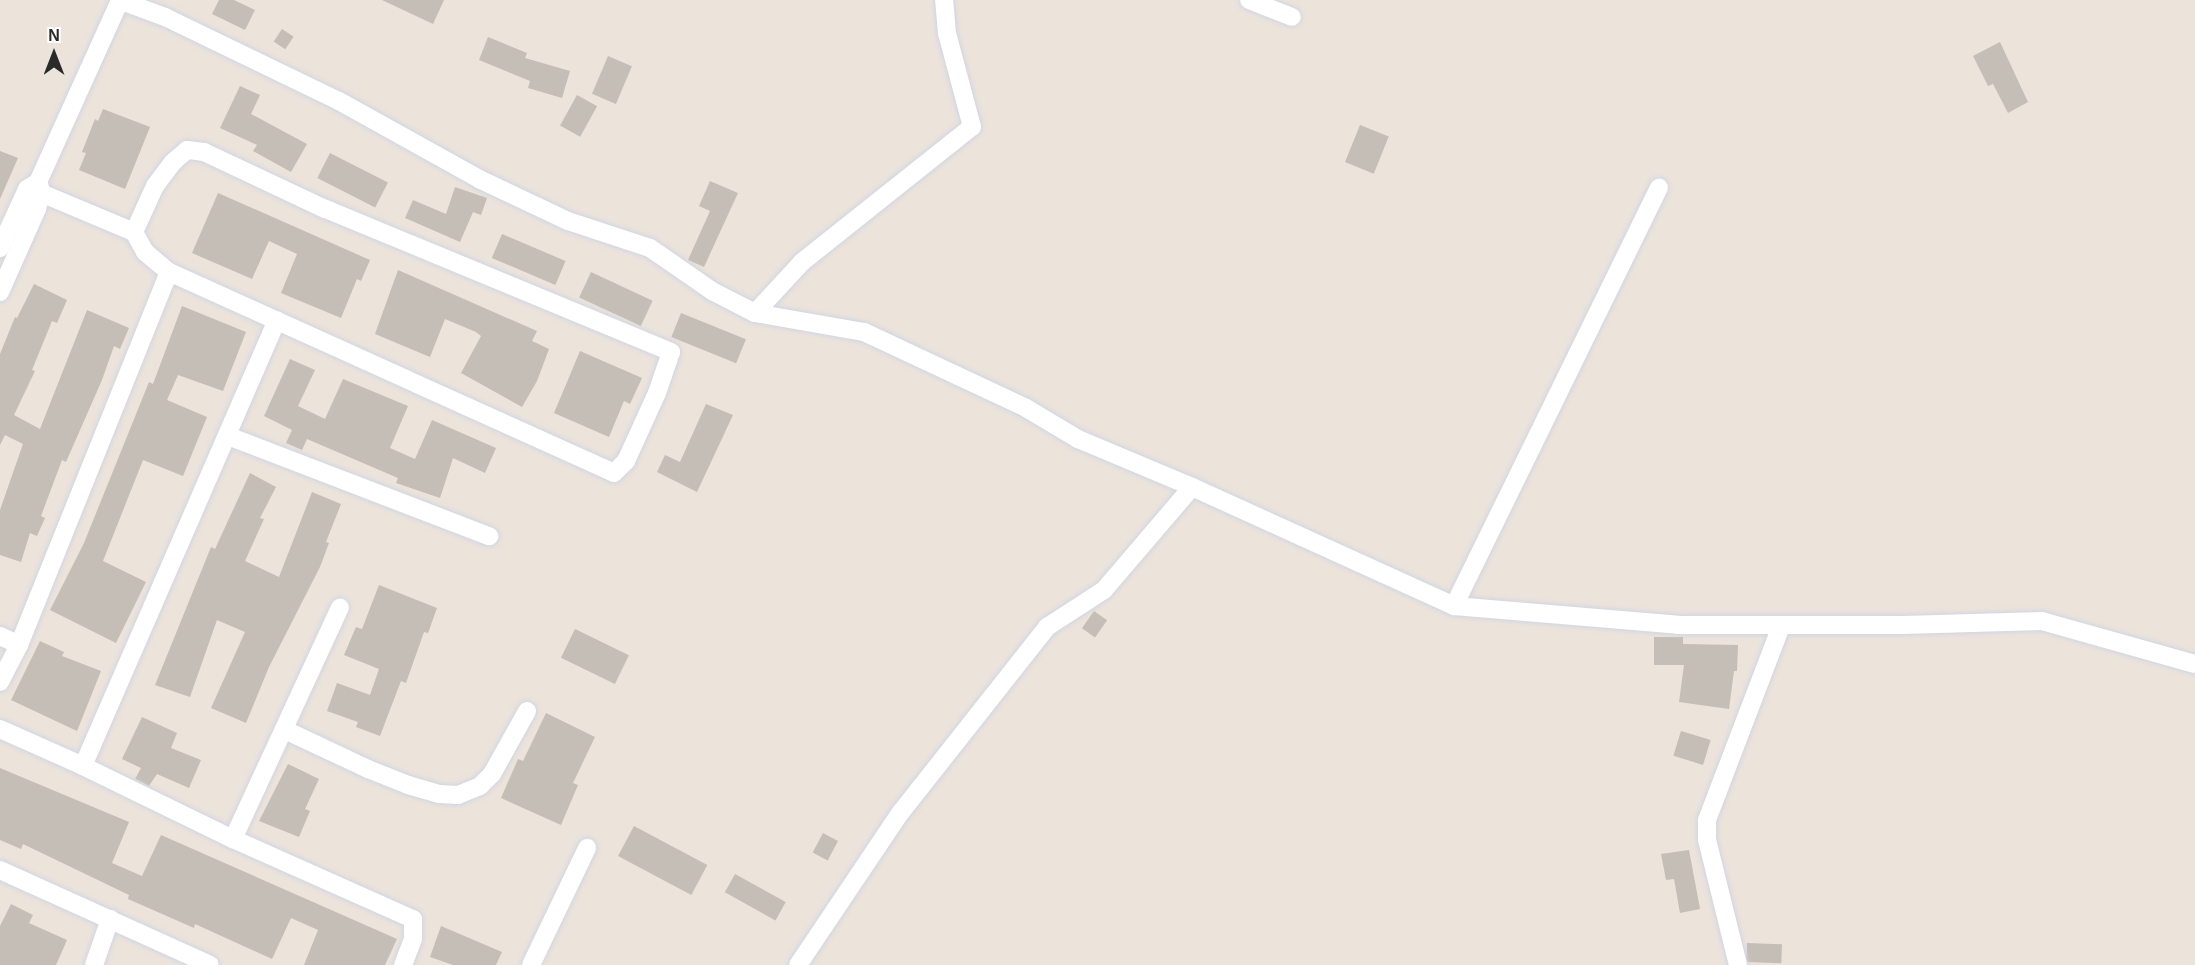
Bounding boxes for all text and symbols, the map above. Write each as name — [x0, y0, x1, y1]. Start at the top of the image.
north arrow — [24, 24, 84, 84]
text: N — [48, 27, 60, 44]

